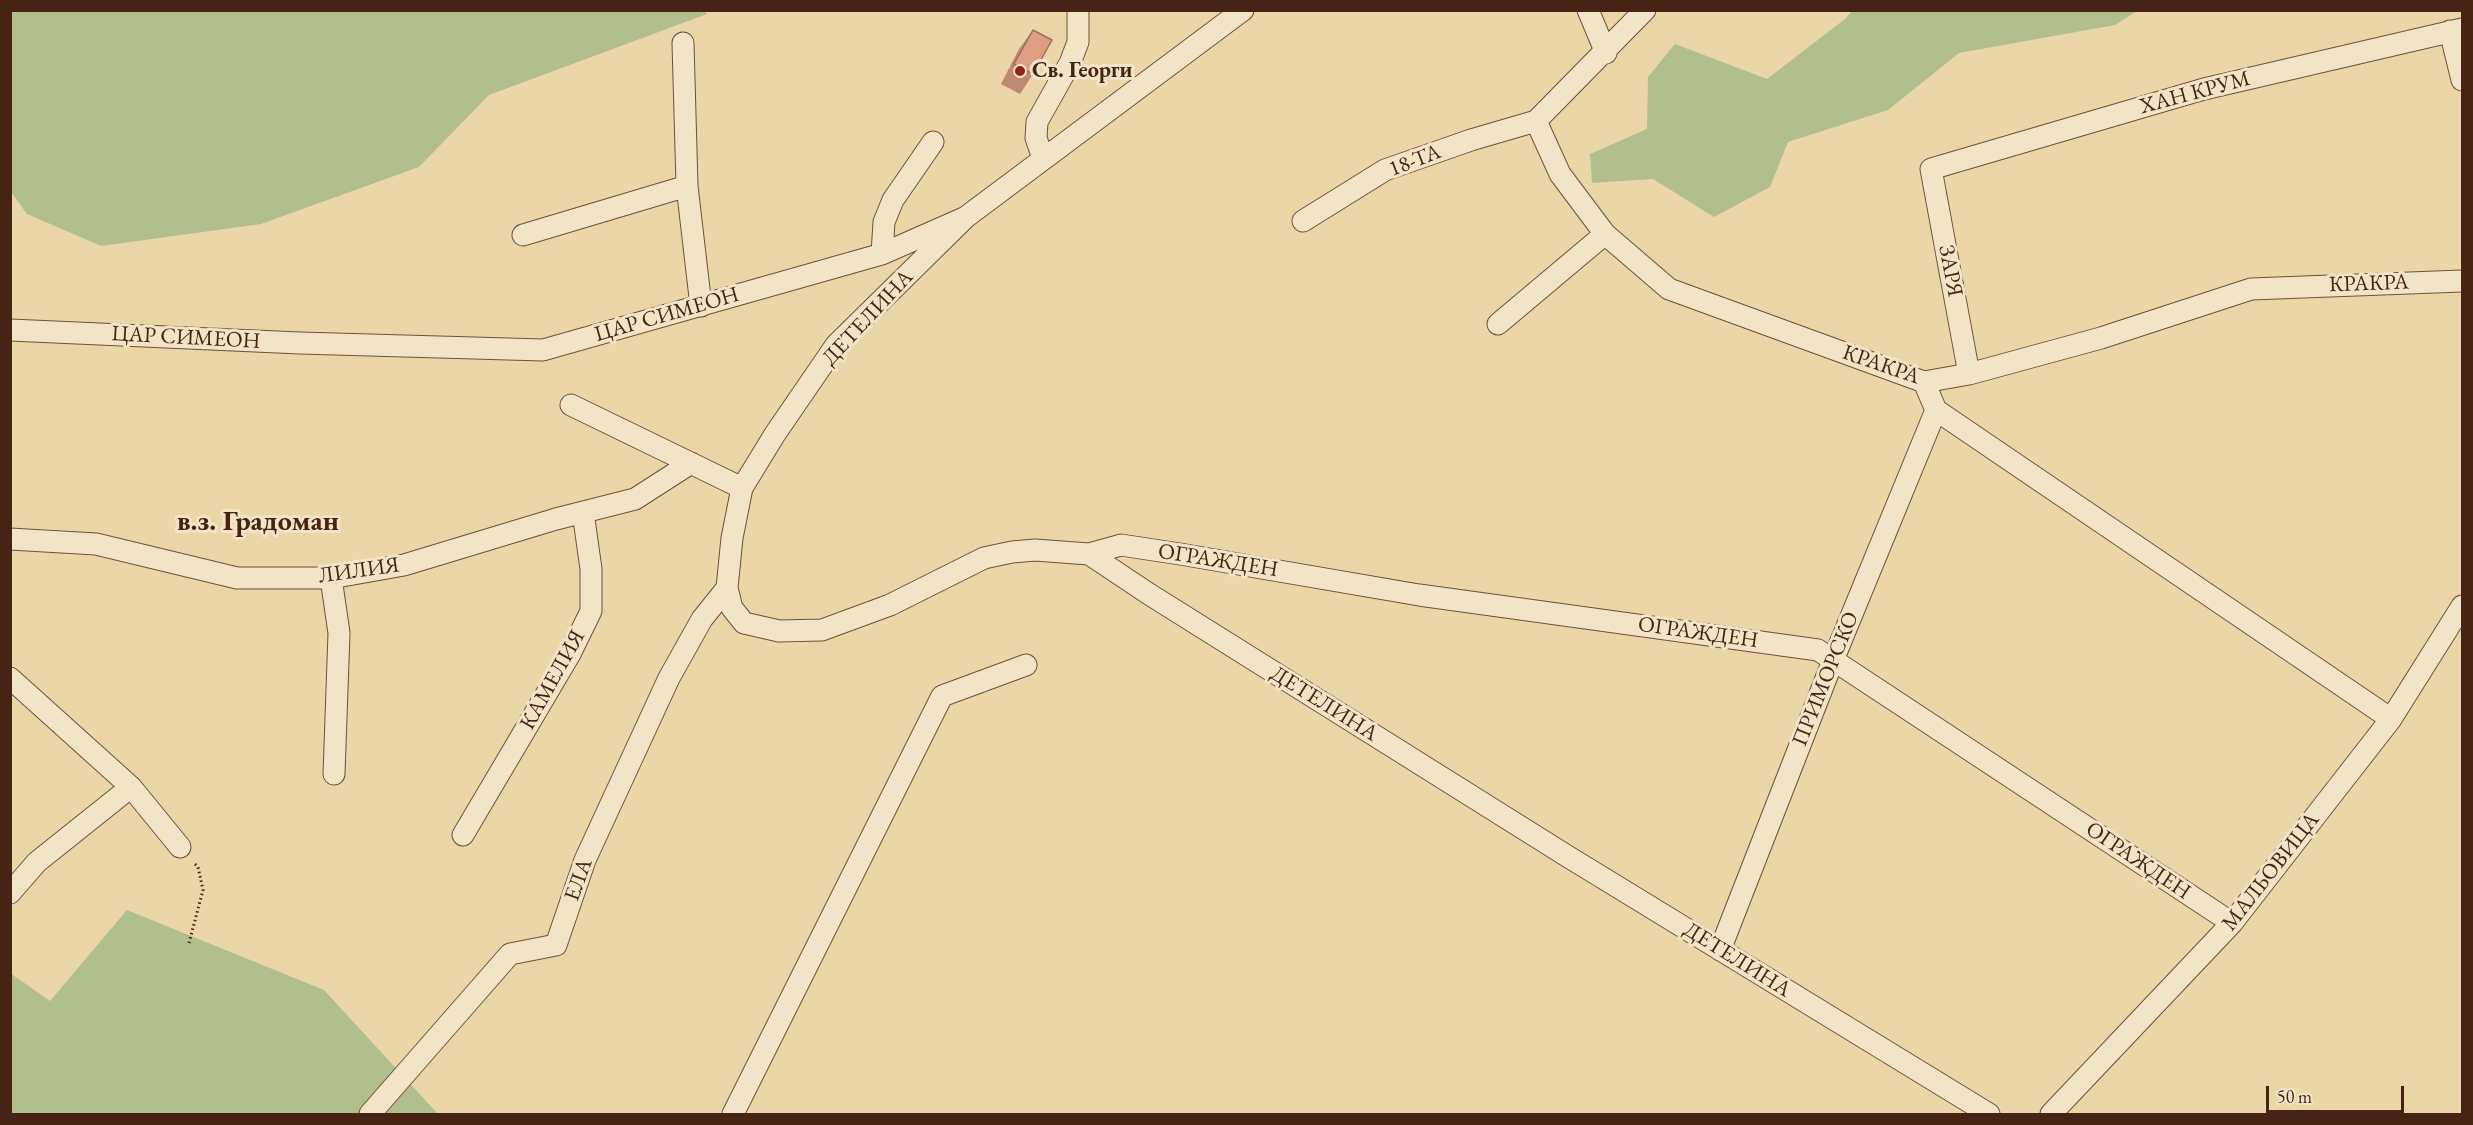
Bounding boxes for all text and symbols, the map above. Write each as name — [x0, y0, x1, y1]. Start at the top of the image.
place label: Св. Георги — [1032, 58, 1133, 84]
marker: Св. Георги — [1013, 64, 1027, 78]
street label: ХАН КРУМ — [2137, 66, 2253, 120]
street label: 18-ТА — [1385, 139, 1445, 183]
street label: ЗАРЯ — [1932, 243, 1968, 299]
street label: ДЕТЕЛИНА — [817, 265, 919, 371]
street label: КРАКРА — [2329, 269, 2409, 299]
street label: ЦАР СИМЕОН — [592, 282, 742, 348]
street label: ЦАР СИМЕОН — [111, 321, 261, 355]
street label: КРАКРА — [1839, 340, 1923, 390]
district label: в.з. Градоман — [177, 505, 339, 539]
street label: ОГРАЖДЕН — [1156, 539, 1280, 583]
street label: ЛИЛИЯ — [317, 552, 401, 590]
street label: ПРИМОРСКО — [1787, 608, 1865, 750]
street label: ОГРАЖДЕН — [1636, 612, 1760, 654]
street label: КАМЕЛИЯ — [515, 625, 591, 735]
street label: ДЕТЕЛИНА — [1266, 661, 1382, 747]
street label: МАЛЬОВИЦА — [2217, 808, 2325, 936]
street label: ОГРАЖДЕН — [2081, 816, 2195, 906]
street label: ЕЛА — [559, 855, 599, 905]
street label: ДЕТЕЛИНА — [1679, 917, 1795, 1003]
scale bar — [2269, 1074, 2407, 1112]
text: 50 m — [2277, 1085, 2312, 1108]

